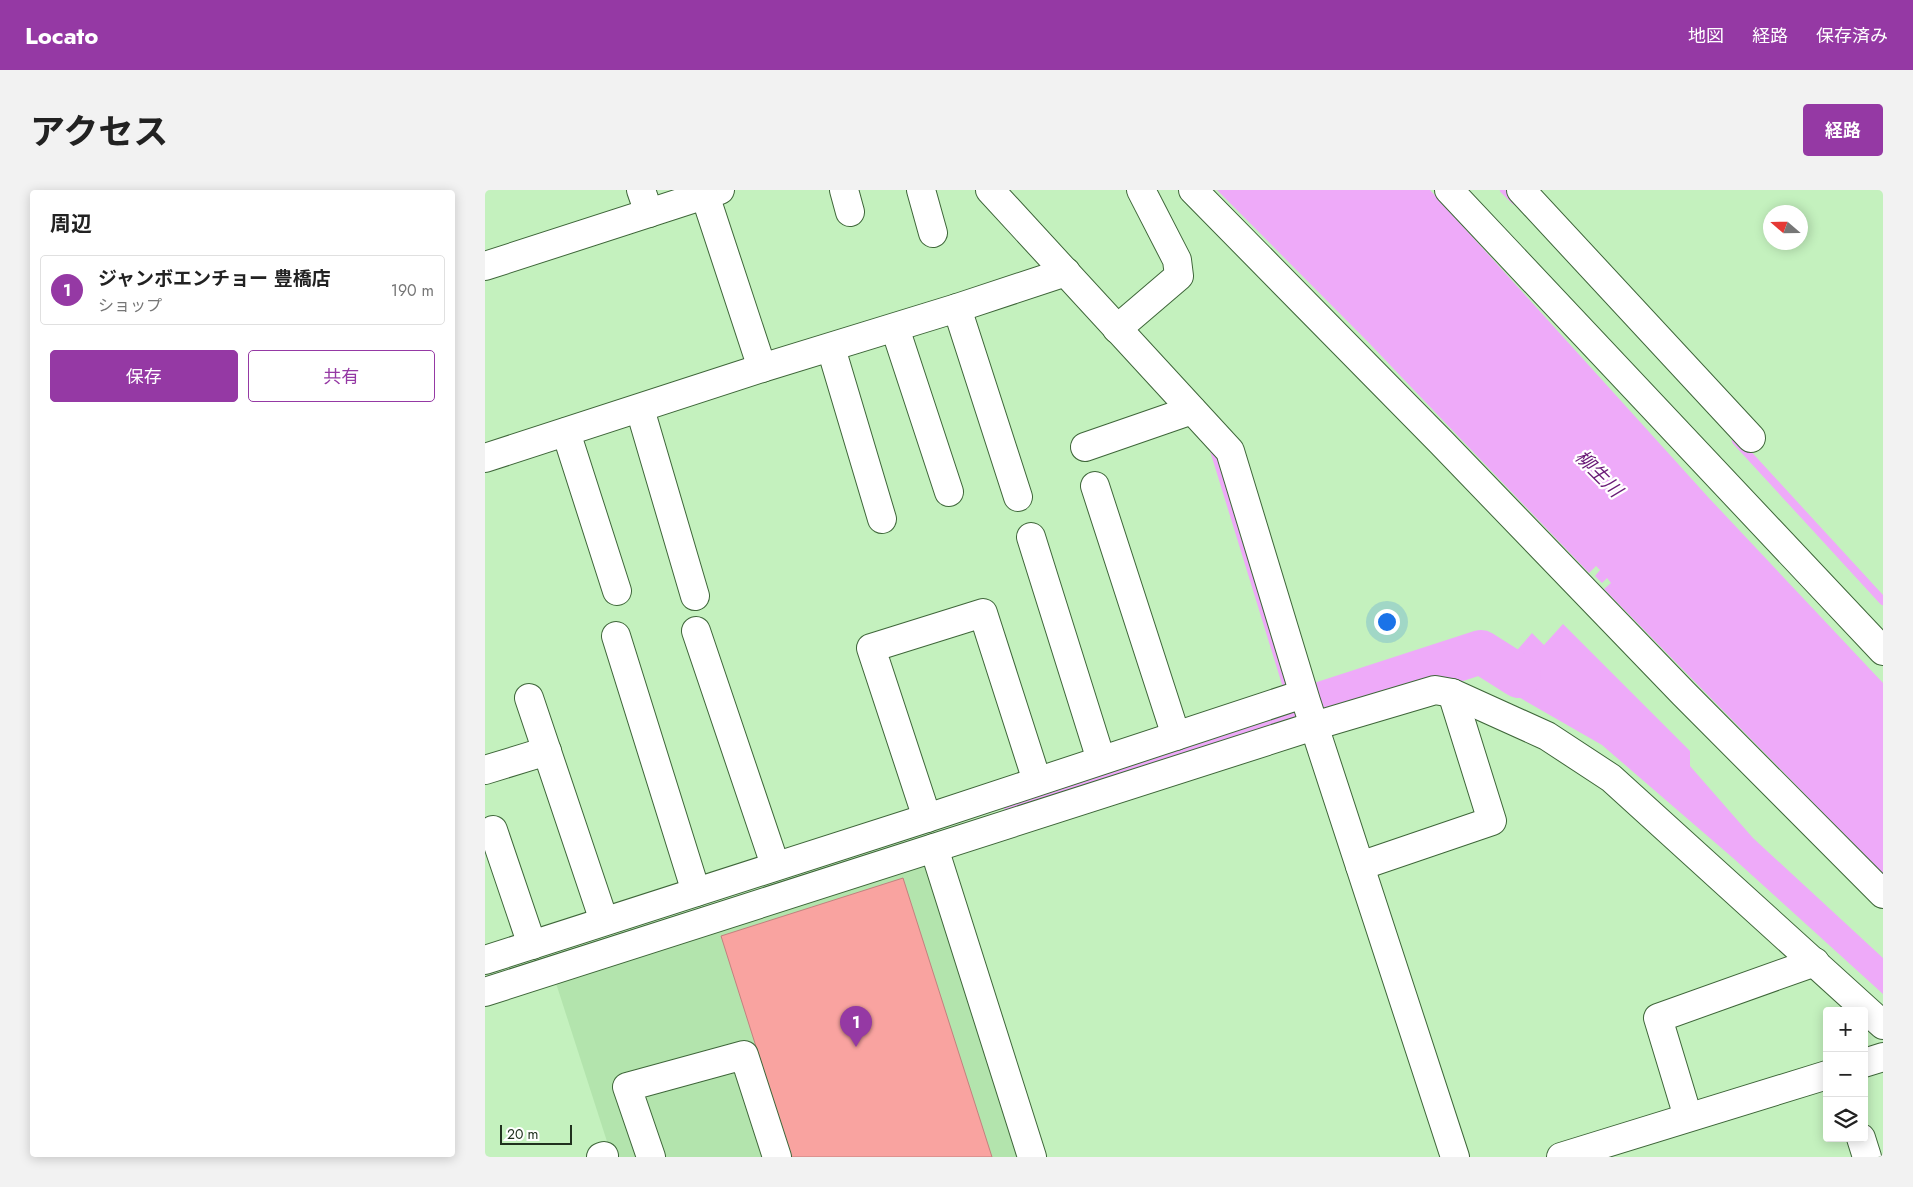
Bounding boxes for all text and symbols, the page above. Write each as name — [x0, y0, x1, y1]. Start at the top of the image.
text: Locato — [25, 18, 98, 53]
text: 地図 — [1688, 23, 1724, 49]
text: 経路 — [1752, 23, 1788, 49]
text: 保存済み — [1816, 23, 1888, 49]
button: 経路 — [1803, 104, 1883, 156]
text: アクセス — [30, 107, 168, 157]
north arrow — [1763, 205, 1808, 250]
text: 周辺 — [50, 209, 92, 239]
text: ジャンボエンチョー 豊橋店 — [98, 265, 331, 292]
text: 1 — [63, 279, 71, 302]
text: 190 m — [391, 279, 434, 302]
text: ショップ — [98, 294, 162, 317]
button: 保存 — [50, 350, 238, 402]
button: 共有 — [248, 350, 435, 402]
water label: 柳生川 — [1569, 444, 1630, 504]
your location — [1374, 609, 1400, 635]
pin: 1 — [840, 1006, 872, 1047]
map controls — [1823, 1007, 1868, 1142]
button: + — [1823, 1007, 1868, 1052]
button: − — [1823, 1052, 1868, 1097]
button: layers — [1823, 1097, 1868, 1142]
scale bar — [500, 1122, 573, 1145]
text: 20 m — [507, 1124, 539, 1144]

